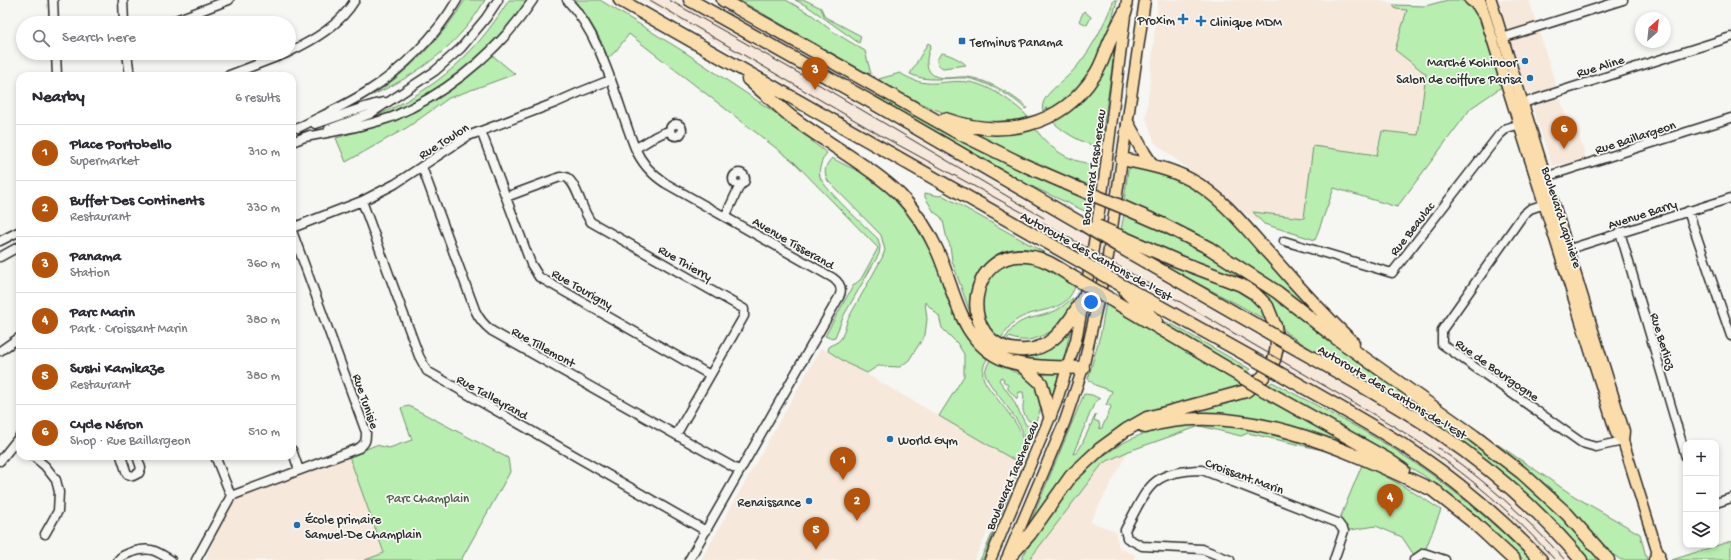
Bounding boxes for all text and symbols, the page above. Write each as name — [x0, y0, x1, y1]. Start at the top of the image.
north arrow — [1635, 12, 1671, 48]
place label: Proxim — [1137, 14, 1175, 29]
marker: Proxim — [1178, 14, 1188, 24]
marker: Clinique MDM — [1195, 15, 1207, 27]
search box — [16, 16, 296, 60]
place label: Clinique MDM — [1210, 16, 1283, 31]
icon: search — [30, 27, 52, 49]
text: Search here — [62, 29, 136, 47]
marker: Terminus Panama — [957, 36, 967, 46]
place label: Terminus Panama — [969, 36, 1064, 51]
street label: Rue Aline — [1575, 53, 1627, 82]
place label: Marché Kohinoor — [1427, 56, 1518, 71]
marker: Marché Kohinoor — [1520, 56, 1530, 66]
pin: 3 — [802, 57, 828, 90]
place label: Salon de coiffure Parisa — [1396, 73, 1523, 88]
marker: Salon de coiffure Parisa — [1525, 73, 1535, 83]
text: Nearby — [32, 88, 85, 108]
text: 6 results — [235, 91, 280, 106]
street label: Boulevard Taschereau — [1079, 108, 1110, 227]
pin: 6 — [1551, 116, 1577, 149]
street label: Rue Baillargeon — [1594, 118, 1679, 158]
street label: Rue Toulon — [416, 120, 473, 163]
text: Place Portobello — [70, 136, 172, 154]
text: 1 — [42, 145, 48, 160]
text: 310 m — [248, 145, 280, 160]
text: Supermarket — [70, 154, 139, 169]
street label: Boulevard Lapinière — [1537, 164, 1584, 271]
text: Buffet Des Continents — [70, 192, 204, 210]
street label: Avenue Barry — [1606, 197, 1680, 234]
street label: Rue Beaulac — [1387, 199, 1439, 259]
text: 2 — [42, 201, 48, 216]
text: 330 m — [247, 201, 280, 216]
street label: Autoroute des Cantons-de-l'Est — [1017, 209, 1176, 306]
text: Restaurant — [70, 210, 130, 225]
street label: Avenue Tisserand — [749, 215, 837, 274]
street label: Rue Thierry — [655, 243, 715, 286]
text: Panama — [70, 248, 121, 266]
text: 3 — [42, 257, 48, 272]
text: 360 m — [247, 257, 280, 272]
text: Station — [70, 266, 110, 281]
street label: Rue Tourigny — [549, 267, 615, 314]
your location — [1081, 292, 1101, 312]
text: Parc Marin — [70, 304, 135, 322]
street label: Rue Berlioz — [1646, 311, 1678, 373]
text: 4 — [42, 313, 48, 328]
text: 380 m — [246, 313, 280, 328]
text: Park · Croissant Marin — [70, 322, 187, 337]
street label: Rue Tillemont — [508, 325, 579, 373]
street label: Rue de Bourgogne — [1452, 337, 1541, 406]
street label: Autoroute des Cantons-de-l'Est — [1315, 343, 1470, 444]
text: Sushi Kamikaze — [70, 360, 164, 378]
text: 5 — [42, 369, 48, 384]
text: 380 m — [246, 369, 280, 384]
street label: Rue Tunisie — [348, 372, 381, 432]
street label: Rue Talleyrand — [453, 372, 531, 425]
text: Restaurant — [70, 378, 130, 393]
text: Cycle Néron — [70, 416, 143, 434]
street label: Boulevard Taschereau — [983, 419, 1043, 534]
text: 6 — [42, 425, 48, 440]
text: 510 m — [248, 425, 280, 440]
text: Shop · Rue Baillargeon — [70, 434, 190, 449]
marker: World Gym — [885, 434, 895, 444]
place label: World Gym — [898, 434, 958, 449]
map controls — [1683, 440, 1719, 548]
button: + — [1683, 440, 1719, 476]
pin: 1 — [830, 447, 856, 480]
street label: Croissant Marin — [1203, 456, 1286, 499]
button: − — [1683, 476, 1719, 512]
pin: 4 — [1377, 484, 1403, 517]
pin: 2 — [844, 488, 870, 521]
park label: Parc Champlain — [386, 492, 470, 507]
place label: Renaissance — [737, 496, 801, 511]
marker: Renaissance — [804, 496, 814, 506]
place label: École primaire Samuel-De Champlain — [305, 512, 422, 543]
button: layers — [1683, 512, 1719, 548]
pin: 5 — [803, 517, 829, 550]
marker: École primaire Samuel-De Champlain — [292, 520, 302, 530]

